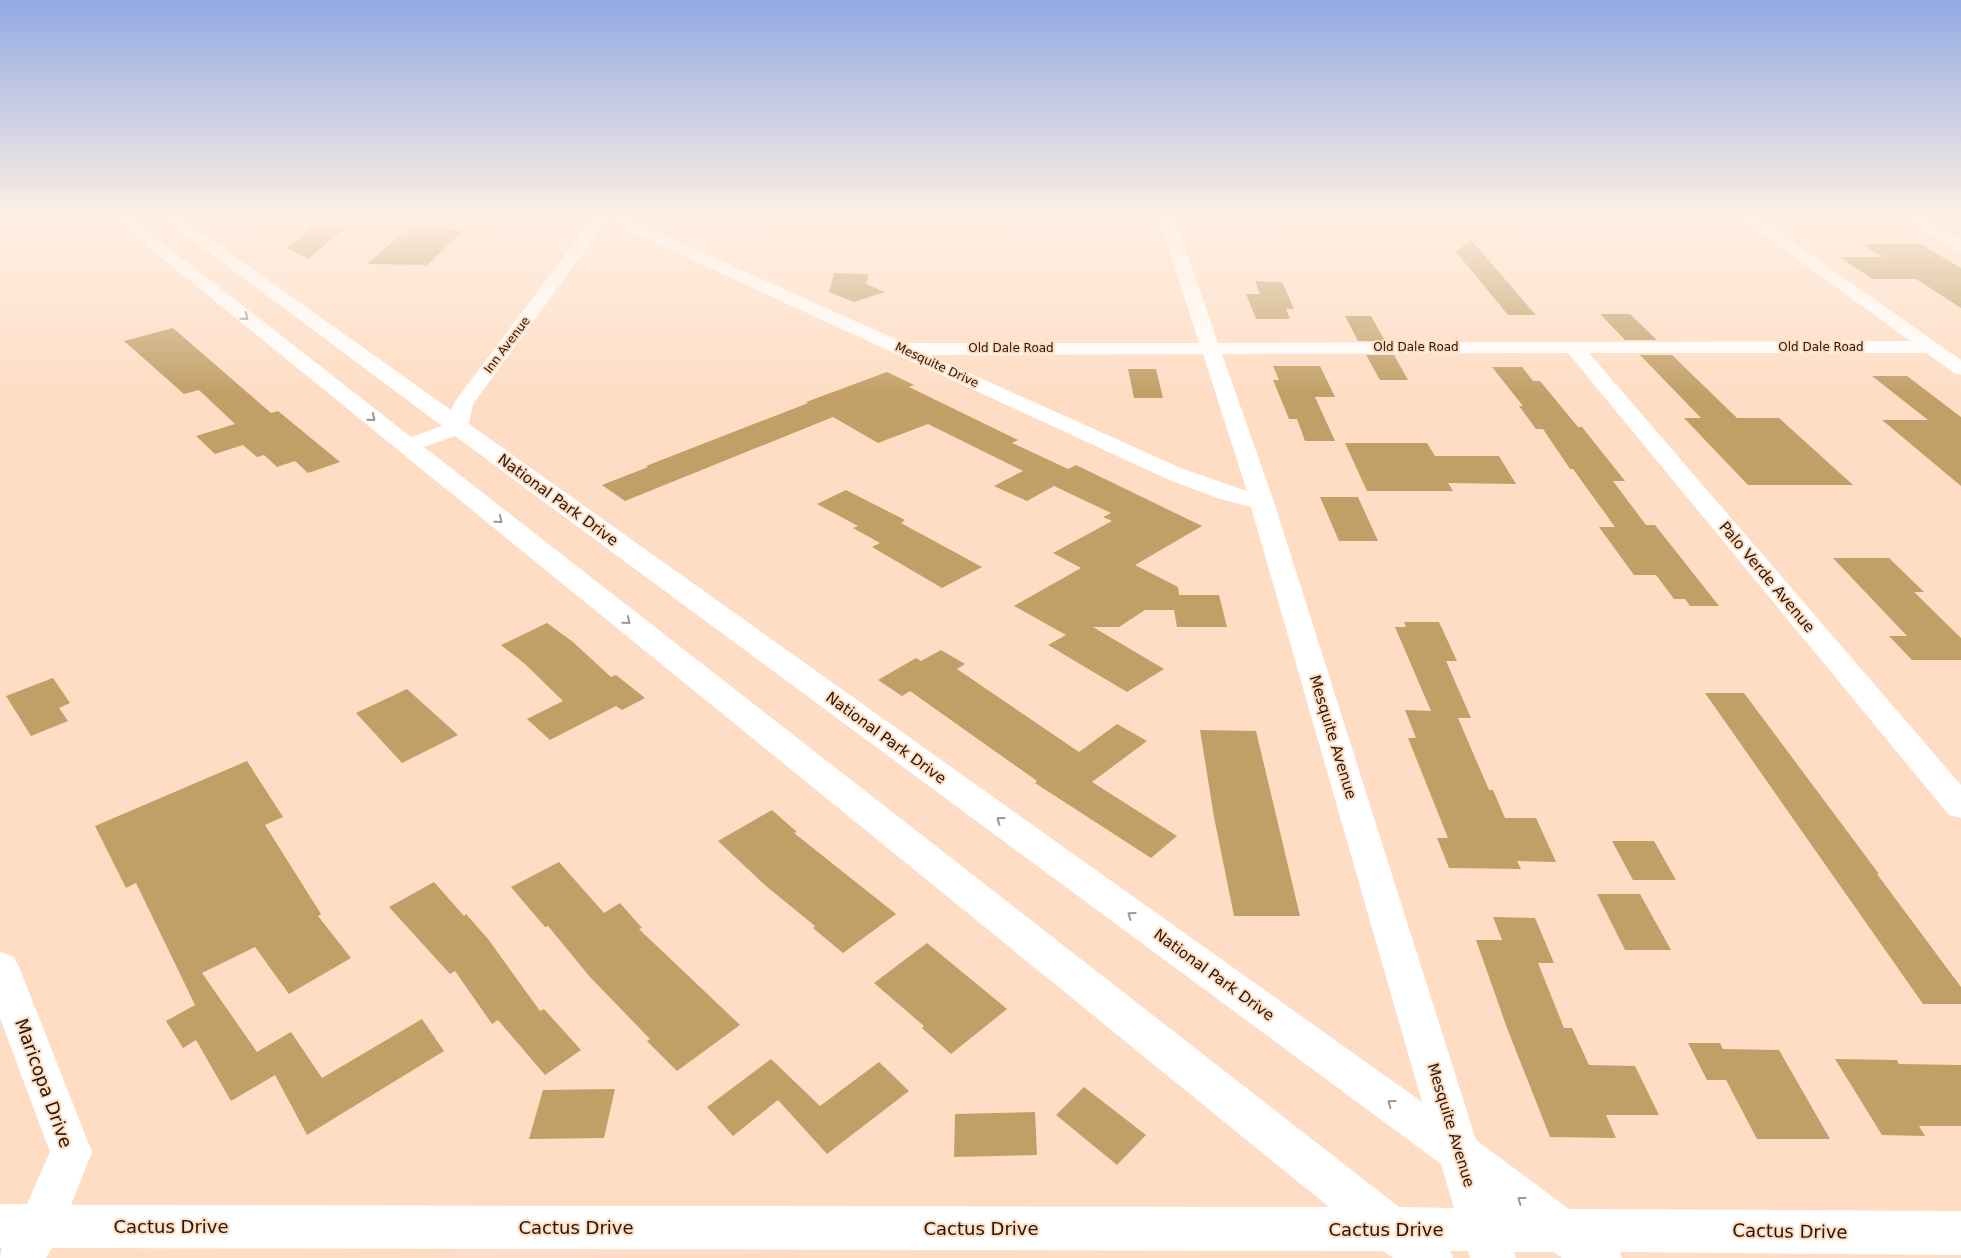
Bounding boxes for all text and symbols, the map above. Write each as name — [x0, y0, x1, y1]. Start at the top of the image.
one-way arrow — [239, 311, 249, 320]
street label: Inn Avenue — [481, 314, 533, 376]
street label: Mesquite Drive — [893, 340, 981, 390]
street label: Old Dale Road — [1373, 340, 1459, 354]
street label: Old Dale Road — [1778, 340, 1864, 354]
street label: Old Dale Road — [968, 341, 1054, 355]
one-way arrow — [367, 413, 376, 422]
street label: National Park Drive — [494, 450, 622, 550]
one-way arrow — [494, 514, 503, 523]
street label: Palo Verde Avenue — [1715, 518, 1819, 636]
one-way arrow — [621, 615, 630, 624]
street label: Mesquite Avenue — [1306, 673, 1360, 801]
street label: National Park Drive — [822, 688, 950, 788]
one-way arrow — [996, 817, 1006, 826]
one-way arrow — [1128, 912, 1137, 921]
street label: National Park Drive — [1150, 925, 1278, 1025]
street label: Maricopa Drive — [11, 1015, 77, 1151]
street label: Mesquite Avenue — [1424, 1061, 1478, 1189]
one-way arrow — [1387, 1100, 1397, 1109]
one-way arrow — [1518, 1197, 1527, 1205]
street label: Cactus Drive — [113, 1216, 229, 1237]
street label: Cactus Drive — [518, 1217, 634, 1238]
street label: Cactus Drive — [923, 1218, 1039, 1239]
street label: Cactus Drive — [1328, 1219, 1444, 1240]
street label: Cactus Drive — [1732, 1219, 1848, 1243]

